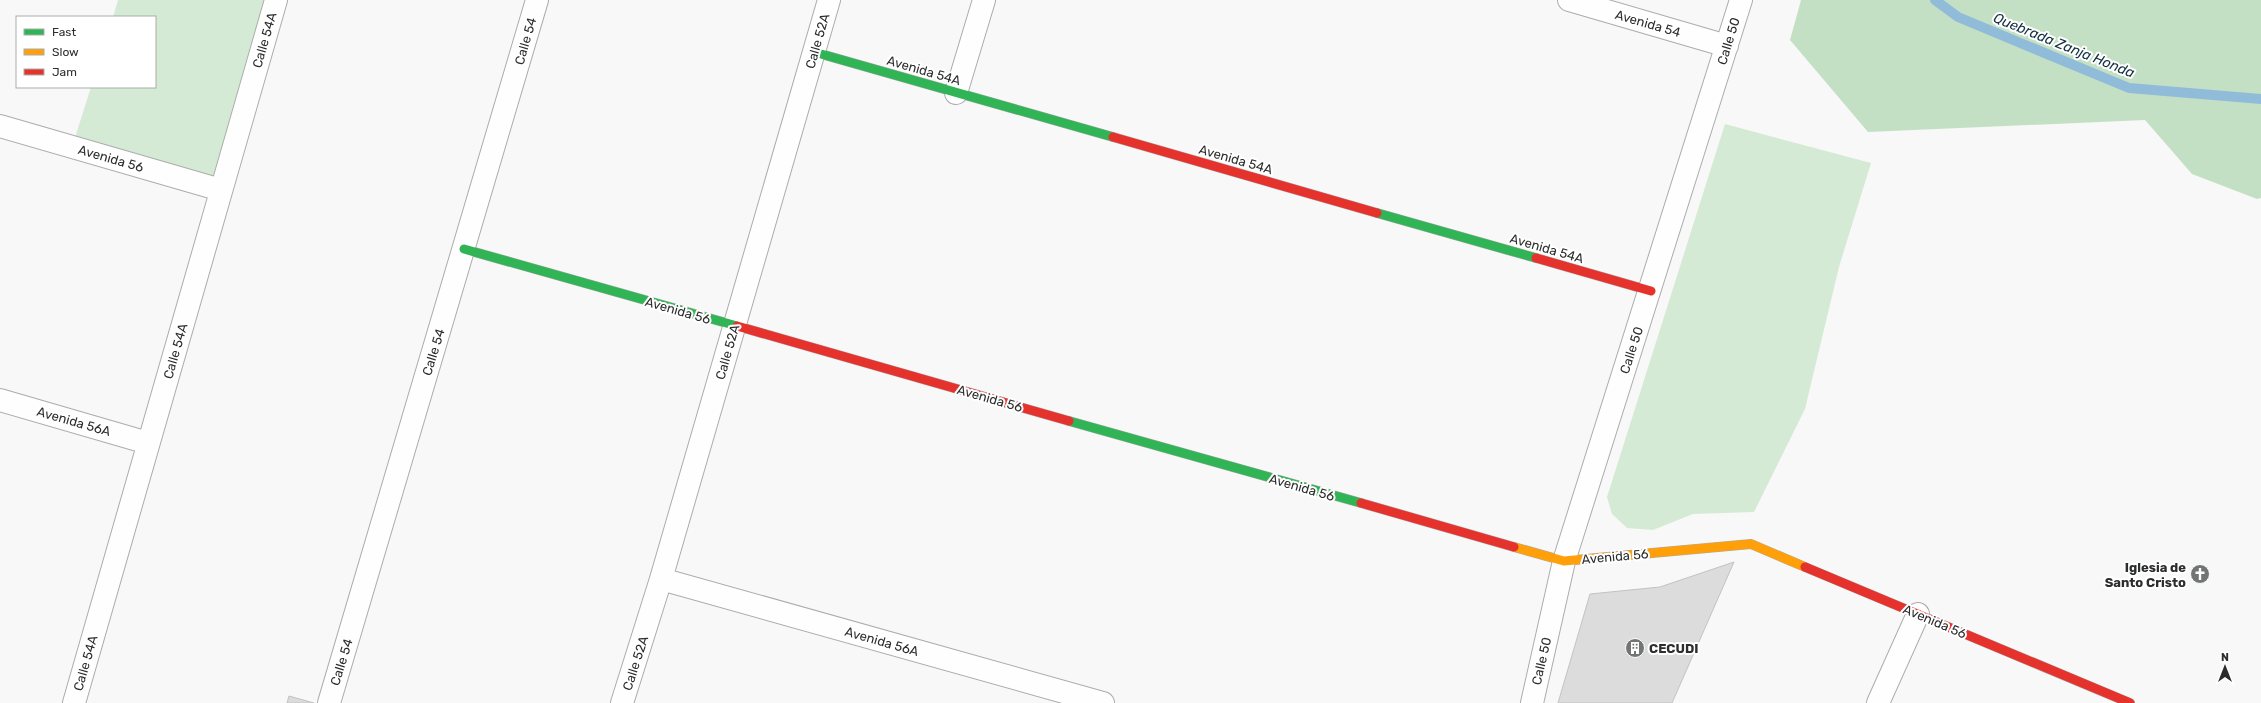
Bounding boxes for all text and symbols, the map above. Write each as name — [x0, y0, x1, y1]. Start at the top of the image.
street label: Avenida 54 — [1613, 7, 1682, 40]
water label: Quebrada Zanja Honda — [1991, 9, 2137, 82]
street label: Calle 54A — [249, 10, 280, 70]
street label: Calle 52A — [802, 12, 833, 70]
legend — [16, 16, 156, 88]
street label: Calle 54 — [512, 16, 539, 66]
street label: Calle 50 — [1714, 16, 1743, 67]
text: Fast — [52, 25, 76, 39]
text: Slow — [52, 45, 79, 59]
street label: Avenida 54A — [885, 53, 963, 88]
text: Jam — [52, 65, 77, 79]
street label: Avenida 56 — [76, 142, 145, 175]
street label: Avenida 54A — [1197, 142, 1275, 177]
street label: Avenida 54A — [1508, 231, 1586, 266]
street label: Avenida 56 — [643, 294, 712, 327]
street label: Calle 54A — [160, 321, 191, 381]
street label: Calle 52A — [712, 323, 743, 381]
street label: Calle 50 — [1617, 325, 1646, 376]
street label: Calle 54 — [419, 327, 448, 377]
street label: Avenida 56 — [955, 382, 1024, 415]
street label: Avenida 56A — [35, 404, 113, 439]
street label: Avenida 56 — [1267, 471, 1336, 504]
street label: Avenida 56 — [1581, 546, 1649, 567]
place label: Iglesia de Santo Cristo — [2105, 560, 2186, 590]
church icon: Iglesia de Santo Cristo — [2189, 563, 2211, 585]
street label: Avenida 56 — [1901, 601, 1969, 642]
street label: Avenida 56A — [843, 624, 921, 659]
street label: Calle 54A — [70, 633, 101, 693]
street label: Calle 52A — [620, 634, 651, 692]
street label: Calle 50 — [1529, 636, 1554, 686]
street label: Calle 54 — [327, 637, 356, 687]
building icon: CECUDI — [1624, 637, 1646, 659]
place label: CECUDI — [1649, 641, 1698, 656]
north arrow — [2205, 647, 2245, 687]
text: N — [2221, 651, 2229, 664]

